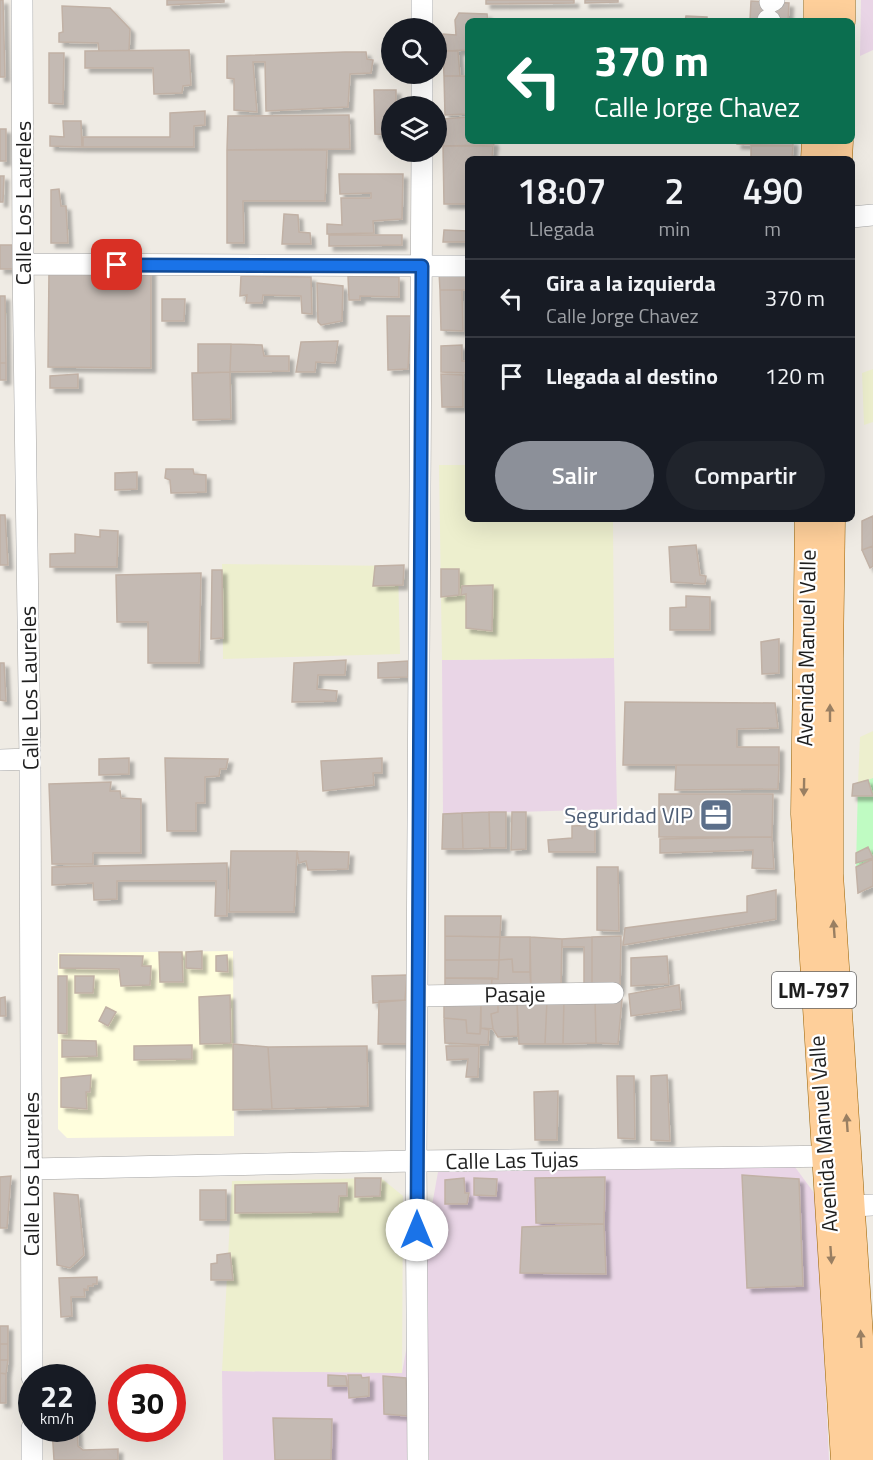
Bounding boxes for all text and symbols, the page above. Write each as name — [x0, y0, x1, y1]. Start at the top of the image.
map controls — [381, 18, 447, 162]
button: search — [381, 18, 447, 84]
text: 370 m — [594, 28, 709, 92]
icon: left — [495, 42, 573, 120]
text: Calle Jorge Chavez — [594, 86, 800, 127]
button: layers — [381, 96, 447, 162]
street label: Calle Los Laureles — [6, 121, 40, 285]
text: 18:07 — [517, 163, 606, 218]
text: 2 — [664, 163, 684, 218]
text: 490 — [742, 163, 803, 218]
text: Llegada — [529, 213, 594, 244]
text: min — [658, 213, 690, 244]
text: m — [764, 213, 781, 244]
pin — [91, 239, 142, 290]
icon: arrive — [100, 248, 133, 281]
text: Gira a la izquierda — [546, 266, 716, 300]
text: 370 m — [765, 281, 825, 315]
icon: left — [495, 282, 528, 315]
text: Calle Jorge Chavez — [546, 300, 699, 331]
text: Llegada al destino — [546, 359, 718, 393]
text: 120 m — [765, 359, 825, 393]
icon: arrive — [495, 360, 528, 393]
button: Salir — [495, 441, 654, 510]
button: Compartir — [666, 441, 825, 510]
street label: Avenida Manuel Valle — [787, 549, 825, 747]
street label: Calle Los Laureles — [11, 606, 47, 770]
one-way arrow — [825, 703, 835, 722]
one-way arrow — [799, 778, 809, 797]
office icon: Seguridad VIP — [698, 797, 734, 833]
place label: Seguridad VIP — [564, 798, 693, 832]
one-way arrow — [829, 919, 839, 938]
road number: LM-797 — [772, 972, 856, 1008]
street label: Pasaje — [484, 976, 546, 1012]
street label: Avenida Manuel Valle — [799, 1035, 847, 1233]
street label: Calle Los Laureles — [14, 1092, 48, 1256]
one-way arrow — [843, 1114, 852, 1133]
street label: Calle Las Tujas — [445, 1142, 579, 1178]
position arrow — [385, 1198, 449, 1262]
one-way arrow — [826, 1245, 835, 1264]
one-way arrow — [856, 1329, 866, 1348]
speed limit sign: 30 — [108, 1364, 186, 1442]
text: 22 — [40, 1373, 74, 1419]
text: km/h — [40, 1407, 74, 1430]

